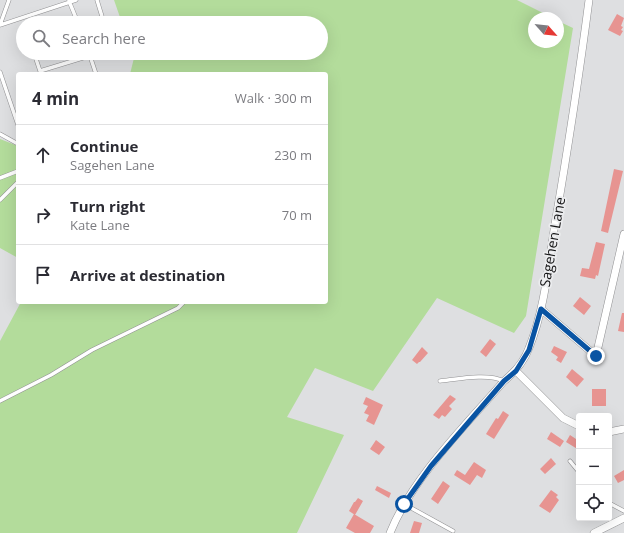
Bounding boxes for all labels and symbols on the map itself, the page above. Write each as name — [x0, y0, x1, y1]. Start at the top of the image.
north arrow — [528, 12, 564, 48]
street label: Sagehen Lane — [535, 195, 569, 289]
route end — [587, 347, 605, 365]
route start — [395, 495, 413, 513]

